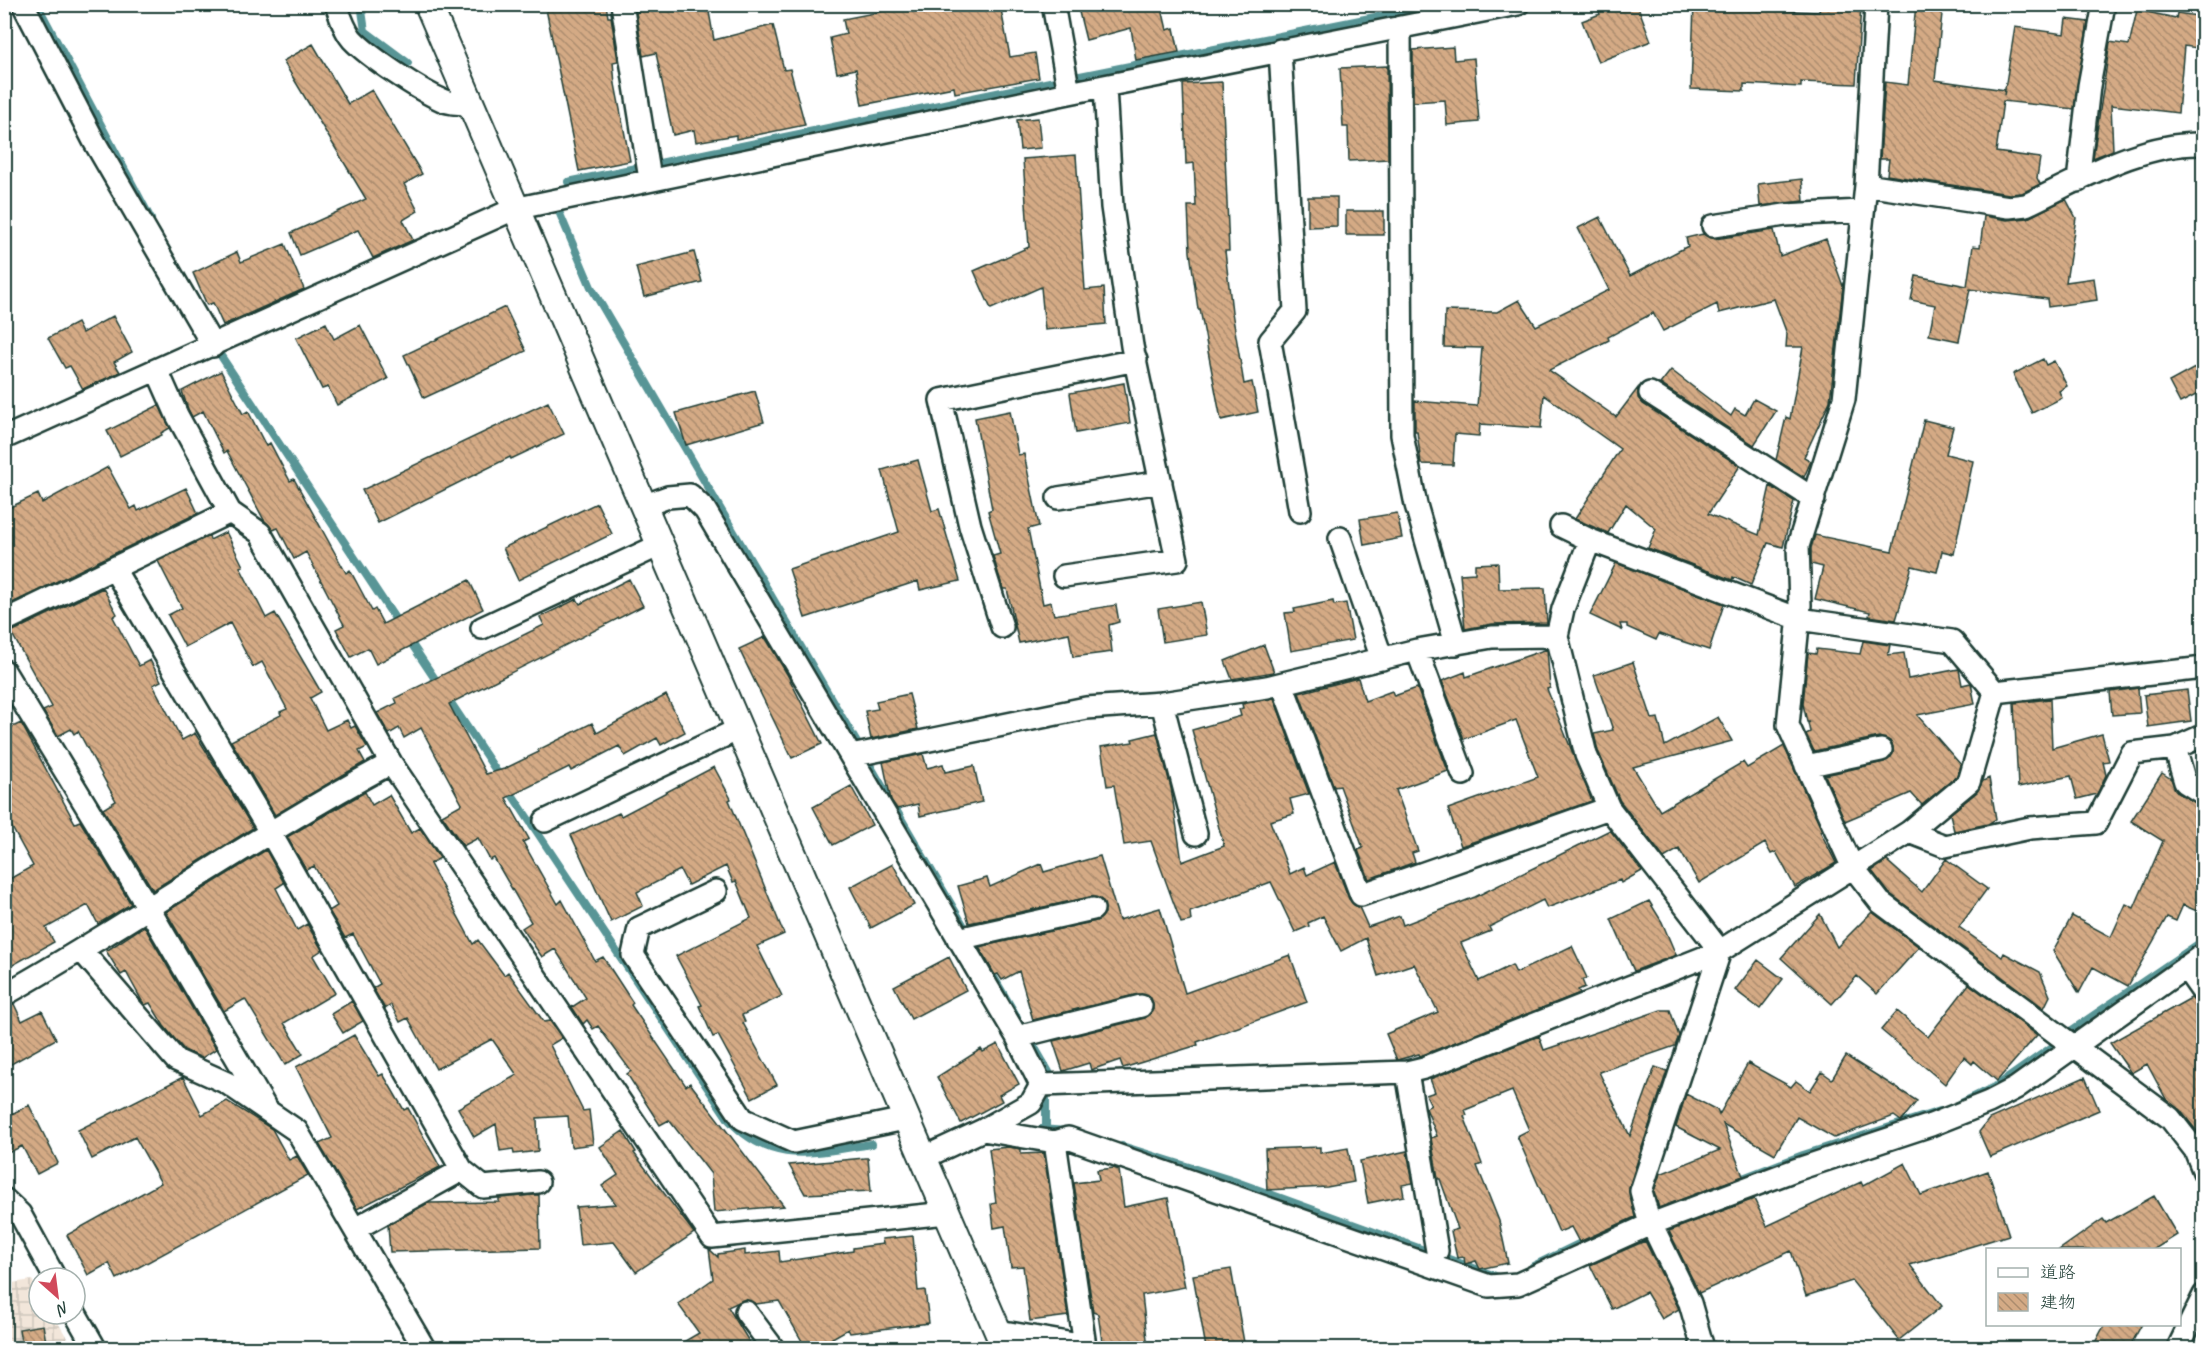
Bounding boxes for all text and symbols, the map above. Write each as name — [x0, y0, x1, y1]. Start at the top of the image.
legend — [1986, 1248, 2181, 1326]
text: 道路 — [2040, 1261, 2076, 1283]
north arrow — [27, 1266, 87, 1326]
text: 建物 — [2040, 1291, 2076, 1313]
text: N — [52, 1297, 73, 1321]

